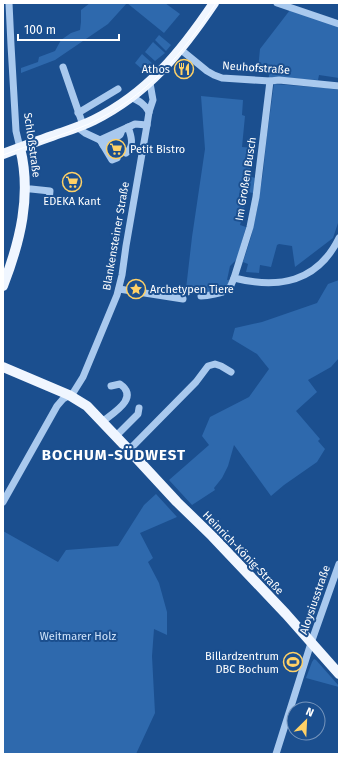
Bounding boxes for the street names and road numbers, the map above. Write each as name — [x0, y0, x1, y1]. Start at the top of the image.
street label: Neuhofstraße — [222, 59, 290, 77]
street label: Schloßstraße — [21, 112, 43, 178]
street label: Im Großen Busch — [233, 136, 259, 222]
street label: Blankensteiner Straße — [100, 181, 132, 291]
street label: Heinrich-König-Straße — [200, 509, 286, 597]
street label: Aloysiusstraße — [297, 564, 333, 636]

